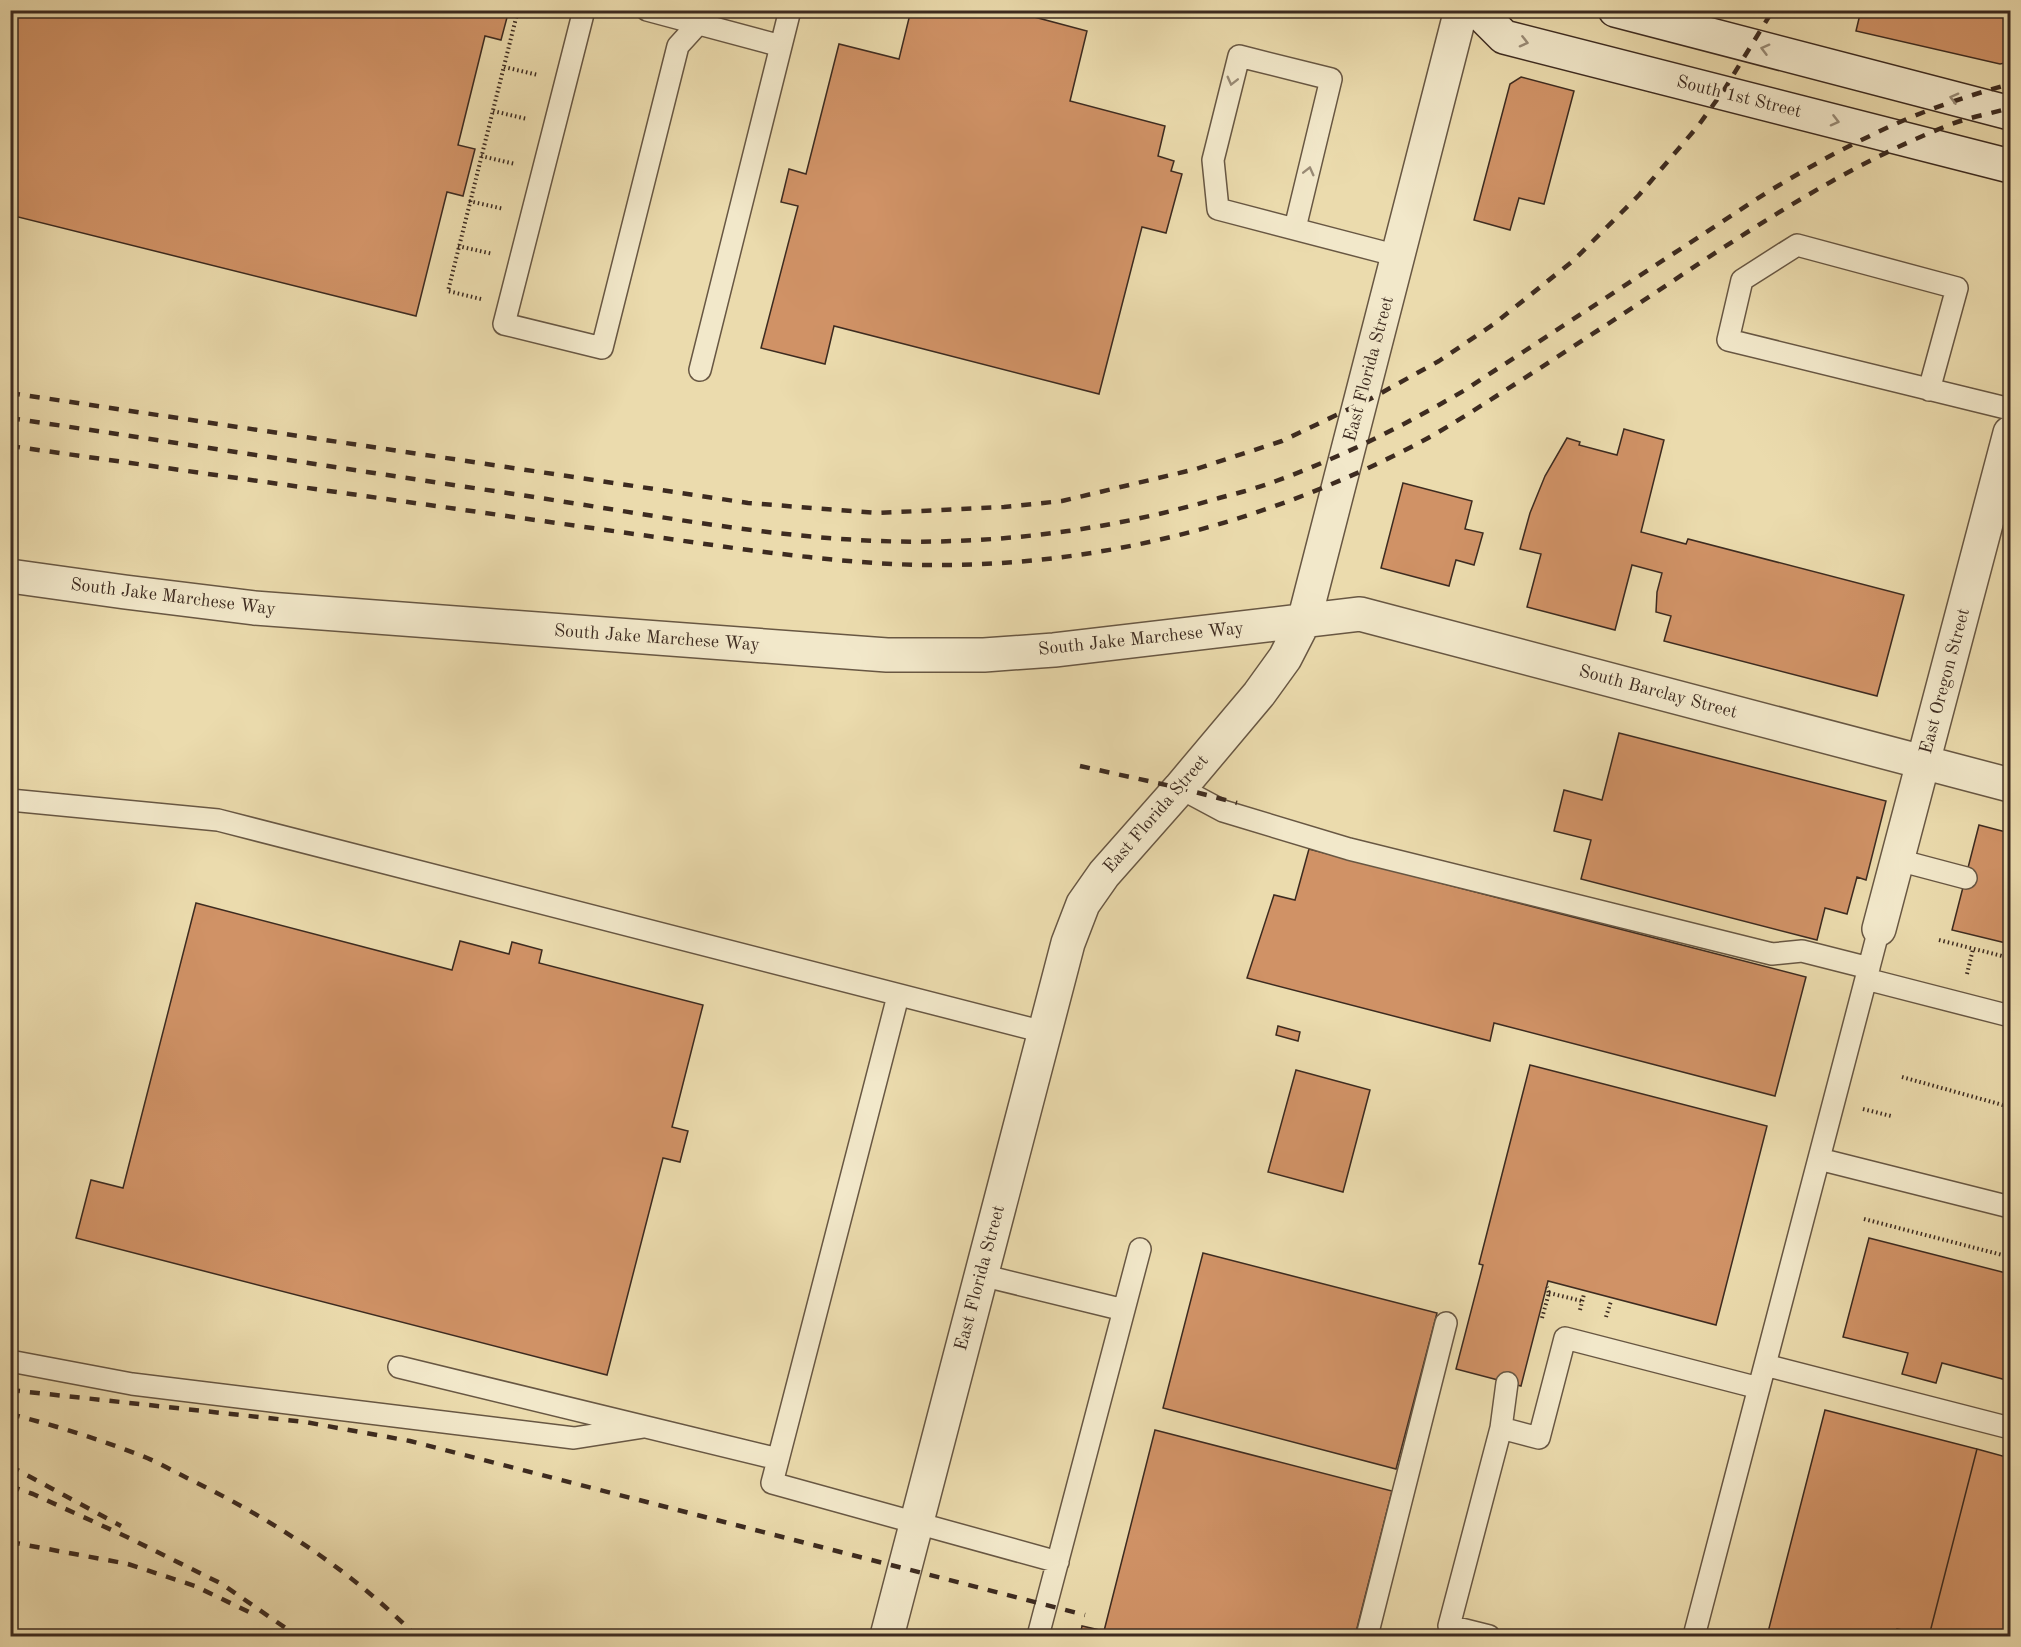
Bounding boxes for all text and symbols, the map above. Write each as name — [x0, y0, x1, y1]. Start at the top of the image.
one-way arrow — [1519, 35, 1529, 47]
one-way arrow — [1760, 44, 1770, 57]
street label: South 1st Street — [1675, 73, 1803, 121]
one-way arrow — [1227, 76, 1240, 86]
one-way arrow — [1949, 93, 1959, 106]
one-way arrow — [1830, 114, 1840, 127]
one-way arrow — [1301, 167, 1314, 177]
street label: East Florida Street — [1341, 294, 1397, 444]
street label: South Jake Marchese Way — [69, 575, 277, 619]
street label: East Oregon Street — [1917, 606, 1973, 756]
street label: South Jake Marchese Way — [1037, 619, 1245, 659]
street label: South Jake Marchese Way — [553, 622, 761, 654]
street label: South Barclay Street — [1577, 662, 1739, 722]
street label: East Florida Street — [1100, 752, 1212, 876]
street label: East Florida Street — [952, 1203, 1008, 1353]

